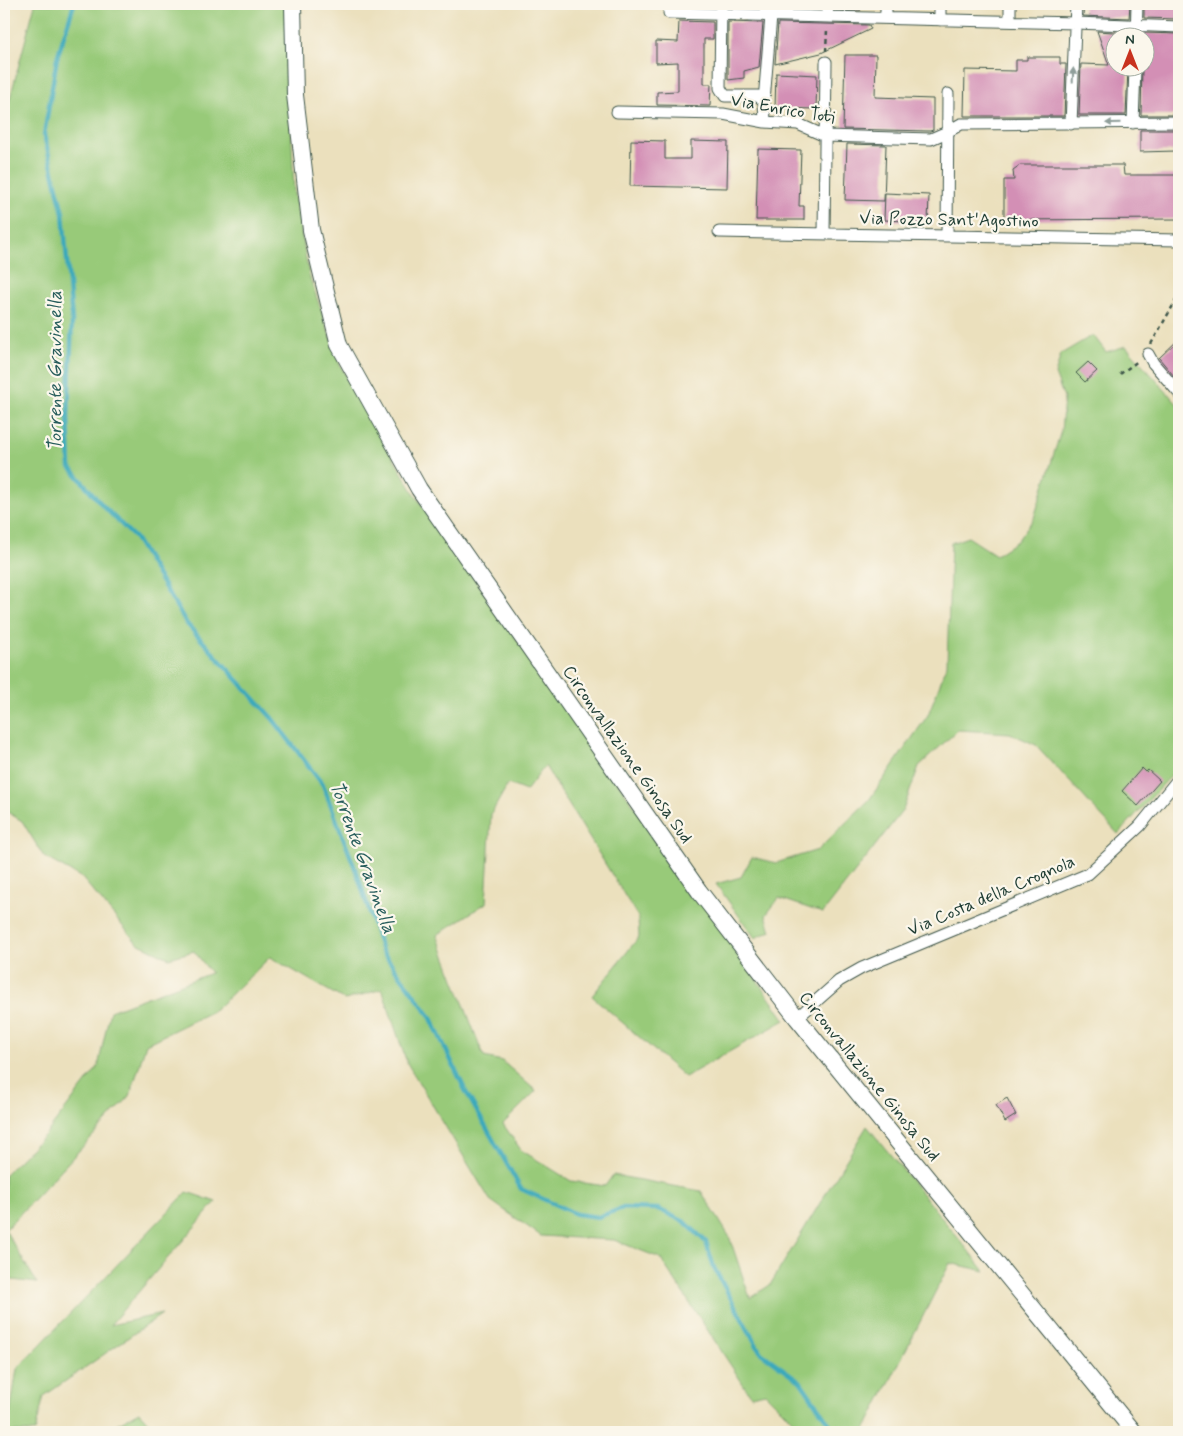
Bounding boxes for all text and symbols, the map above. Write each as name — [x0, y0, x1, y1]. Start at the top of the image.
north arrow — [1106, 28, 1156, 78]
text: N — [1125, 31, 1135, 49]
one-way arrow — [1069, 67, 1077, 83]
street label: Via Enrico Toti — [729, 88, 837, 130]
one-way arrow — [1105, 119, 1121, 127]
street label: Via Pozzo Sant'Agostino — [859, 206, 1039, 234]
water label: Torrente Gravinella — [43, 291, 68, 451]
street label: Circonvallazione Ginosa Sud — [556, 661, 698, 848]
water label: Torrente Gravinella — [323, 778, 402, 937]
street label: Via Costa della Crognola — [904, 850, 1079, 942]
street label: Circonvallazione Ginosa Sud — [793, 987, 945, 1167]

